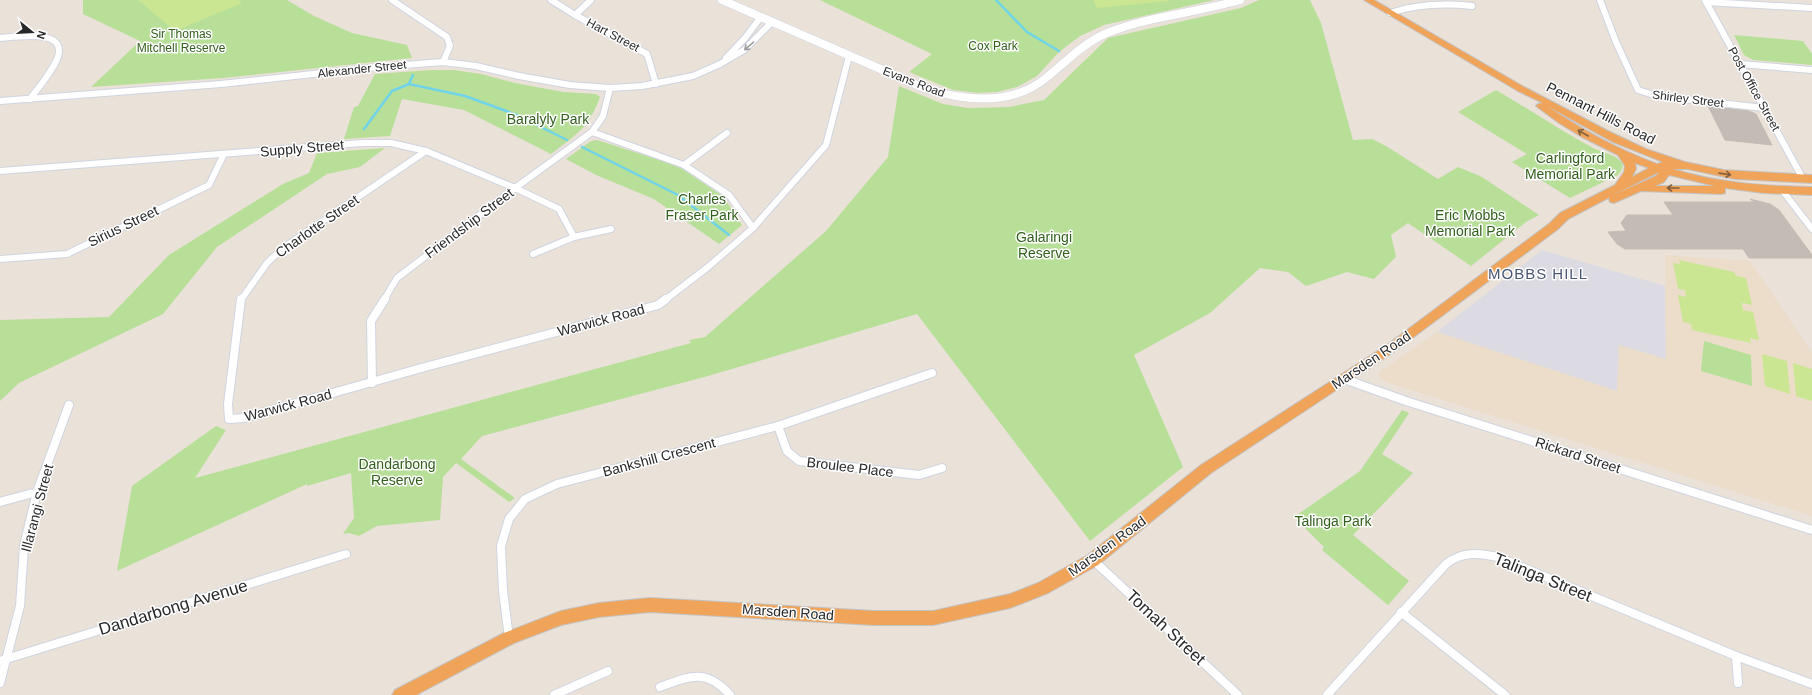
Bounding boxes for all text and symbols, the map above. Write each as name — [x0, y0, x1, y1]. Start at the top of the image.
north arrow — [12, 12, 52, 52]
street label: Hart Street — [584, 15, 642, 55]
park label: Sir Thomas Mitchell Reserve — [137, 27, 226, 55]
text: N — [35, 29, 48, 41]
park label: Cox Park — [968, 39, 1019, 53]
one-way arrow — [744, 41, 754, 50]
street label: Post Office Street — [1725, 45, 1783, 134]
street label: Alexander Street — [317, 57, 408, 81]
street label: Evans Road — [881, 64, 947, 100]
street label: Pennant Hills Road — [1544, 79, 1658, 147]
street label: Shirley Street — [1651, 88, 1725, 110]
park label: Baralyly Park — [507, 111, 590, 127]
one-way arrow — [1577, 129, 1589, 137]
street label: Supply Street — [259, 136, 345, 160]
park label: Carlingford Memorial Park — [1525, 150, 1616, 182]
one-way arrow — [1718, 170, 1731, 177]
street label: Friendship Street — [422, 184, 516, 261]
one-way arrow — [1667, 184, 1680, 192]
street label: Charlotte Street — [272, 191, 362, 261]
park label: Charles Fraser Park — [665, 191, 740, 223]
street label: Sirius Street — [85, 202, 161, 250]
park label: Eric Mobbs Memorial Park — [1425, 207, 1516, 239]
park label: Galaringi Reserve — [1016, 229, 1072, 261]
district label: MOBBS HILL — [1488, 265, 1588, 282]
street label: Warwick Road — [556, 301, 646, 339]
street label: Marsden Road — [1328, 328, 1414, 392]
street label: Warwick Road — [243, 386, 333, 424]
street label: Bankshill Crescent — [601, 434, 717, 480]
street label: Rickard Street — [1533, 434, 1623, 476]
street label: Broulee Place — [806, 454, 894, 480]
park label: Dandarbong Reserve — [358, 456, 436, 488]
street label: Illarangi Street — [18, 462, 56, 554]
street label: Marsden Road — [1065, 513, 1149, 579]
park label: Talinga Park — [1294, 513, 1373, 529]
street label: Talinga Street — [1491, 549, 1595, 606]
street label: Dandarbong Avenue — [96, 576, 250, 639]
street label: Tomah Street — [1122, 586, 1209, 669]
street label: Marsden Road — [742, 601, 834, 623]

